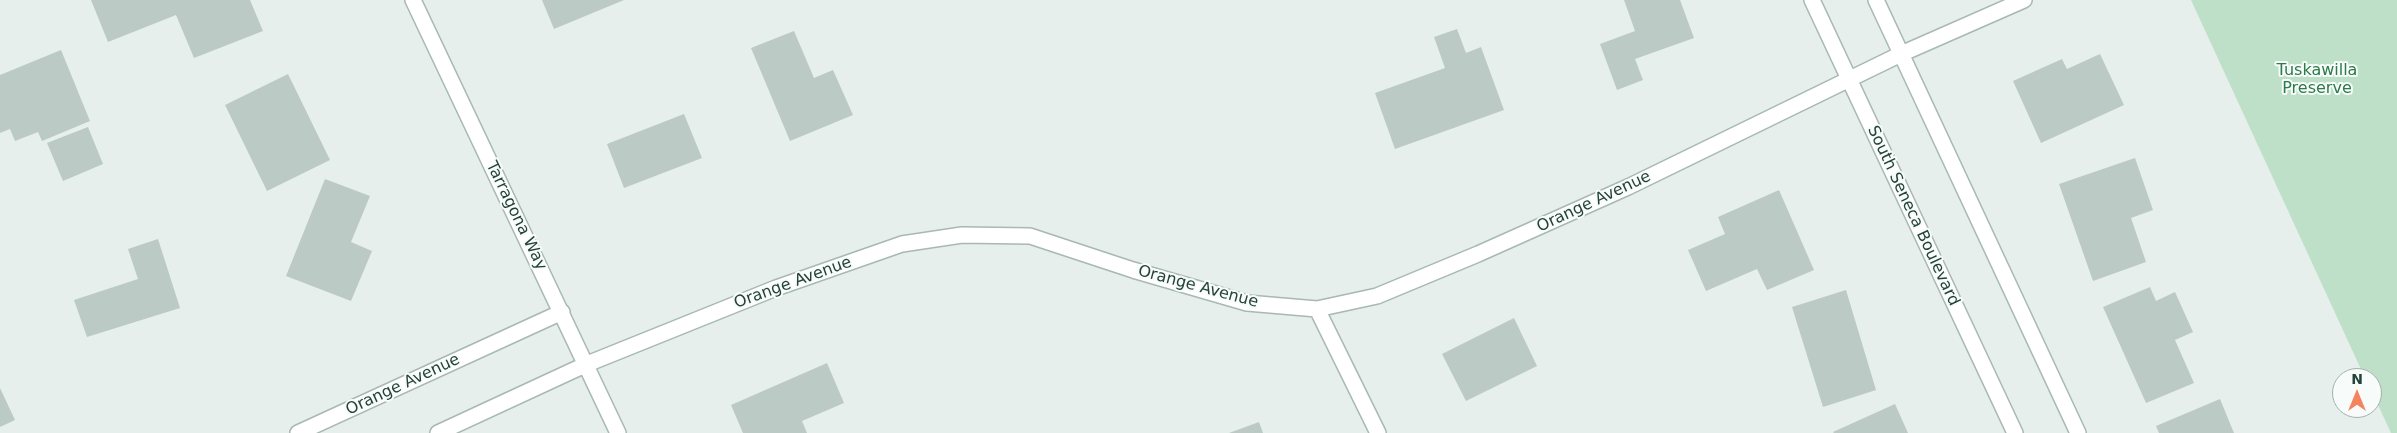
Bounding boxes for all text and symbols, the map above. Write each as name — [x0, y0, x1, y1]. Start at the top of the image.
park label: Tuskawilla Preserve — [2277, 61, 2357, 99]
street label: South Seneca Boulevard — [1863, 123, 1963, 309]
street label: Tarragona Way — [481, 158, 551, 274]
street label: Orange Avenue — [1534, 167, 1654, 237]
street label: Orange Avenue — [732, 253, 854, 313]
street label: Orange Avenue — [1136, 262, 1260, 312]
street label: Orange Avenue — [343, 350, 463, 420]
north arrow — [2332, 368, 2382, 418]
text: N — [2351, 371, 2363, 387]

